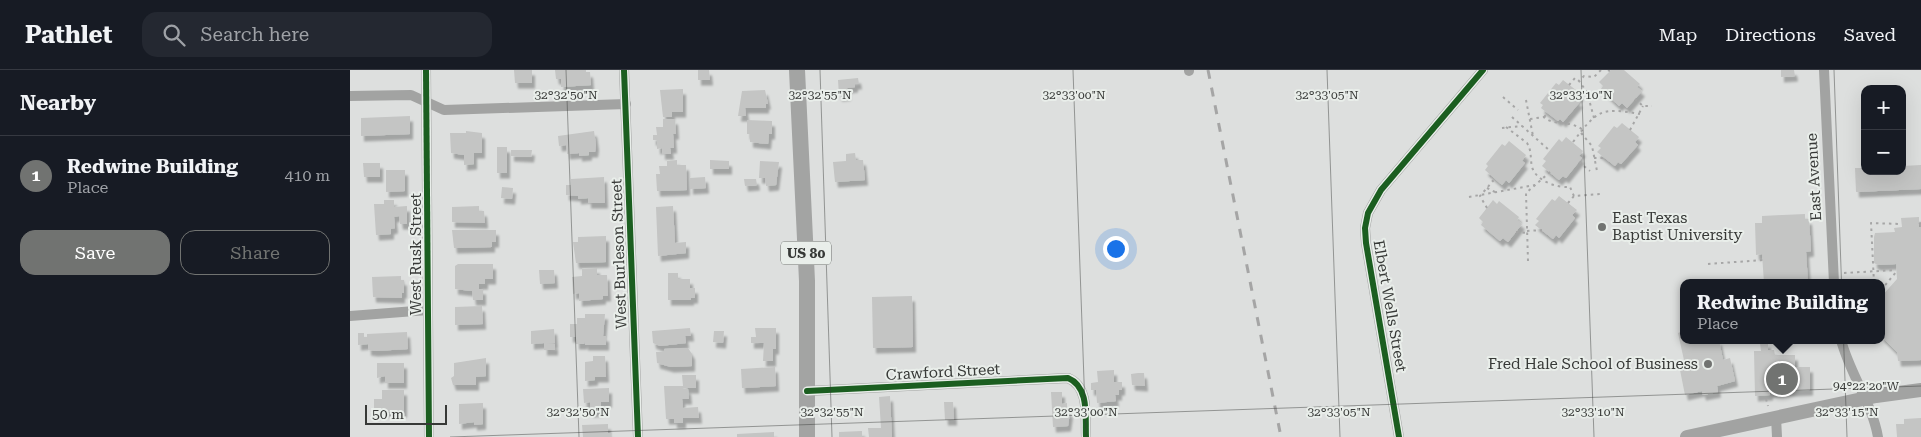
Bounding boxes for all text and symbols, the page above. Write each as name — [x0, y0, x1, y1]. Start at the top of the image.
search box — [142, 12, 492, 57]
text: Pathlet — [25, 21, 112, 49]
icon: search — [160, 21, 188, 49]
text: Search here — [200, 23, 309, 46]
text: Map — [1659, 24, 1697, 45]
text: Directions — [1725, 24, 1816, 45]
text: Saved — [1844, 24, 1896, 45]
map controls — [1861, 85, 1906, 175]
button: + — [1861, 85, 1906, 130]
text: 32°32'50"N — [534, 88, 598, 102]
text: 32°32'55"N — [788, 88, 852, 102]
text: 32°33'00"N — [1042, 88, 1106, 102]
text: 32°33'05"N — [1295, 88, 1359, 102]
text: 32°33'10"N — [1549, 88, 1613, 102]
text: Nearby — [20, 91, 96, 115]
button: − — [1861, 130, 1906, 175]
street label: East Avenue — [1803, 133, 1825, 221]
text: Redwine Building — [67, 155, 238, 178]
text: 1 — [32, 166, 40, 185]
text: 410 m — [284, 166, 330, 185]
text: Place — [67, 178, 108, 197]
street label: West Burleson Street — [607, 178, 631, 329]
street label: West Rusk Street — [407, 192, 425, 315]
place label: East Texas Baptist University — [1612, 209, 1743, 244]
marker: East Texas Baptist University — [1596, 221, 1608, 233]
button: Save — [20, 230, 170, 275]
button: Share — [180, 230, 330, 275]
your location — [1103, 236, 1129, 262]
street label: Elbert Wells Street — [1370, 239, 1411, 374]
road number: US 80 — [781, 242, 831, 264]
popup — [1680, 279, 1885, 344]
text: Redwine Building — [1697, 291, 1868, 314]
text: Place — [1697, 314, 1738, 333]
place label: Fred Hale School of Business — [1488, 355, 1698, 373]
marker: Fred Hale School of Business — [1702, 358, 1714, 370]
street label: Crawford Street — [885, 360, 1001, 384]
pin: 1 — [1766, 360, 1798, 398]
text: 94°22'20"W — [1833, 379, 1900, 393]
scale bar — [365, 402, 448, 425]
text: 32°32'50"N — [546, 405, 610, 419]
text: 32°32'55"N — [800, 405, 864, 419]
text: 32°33'00"N — [1054, 405, 1118, 419]
text: 32°33'05"N — [1307, 405, 1371, 419]
text: 32°33'10"N — [1561, 405, 1625, 419]
text: 32°33'15"N — [1815, 405, 1879, 419]
text: 50 m — [372, 406, 404, 422]

